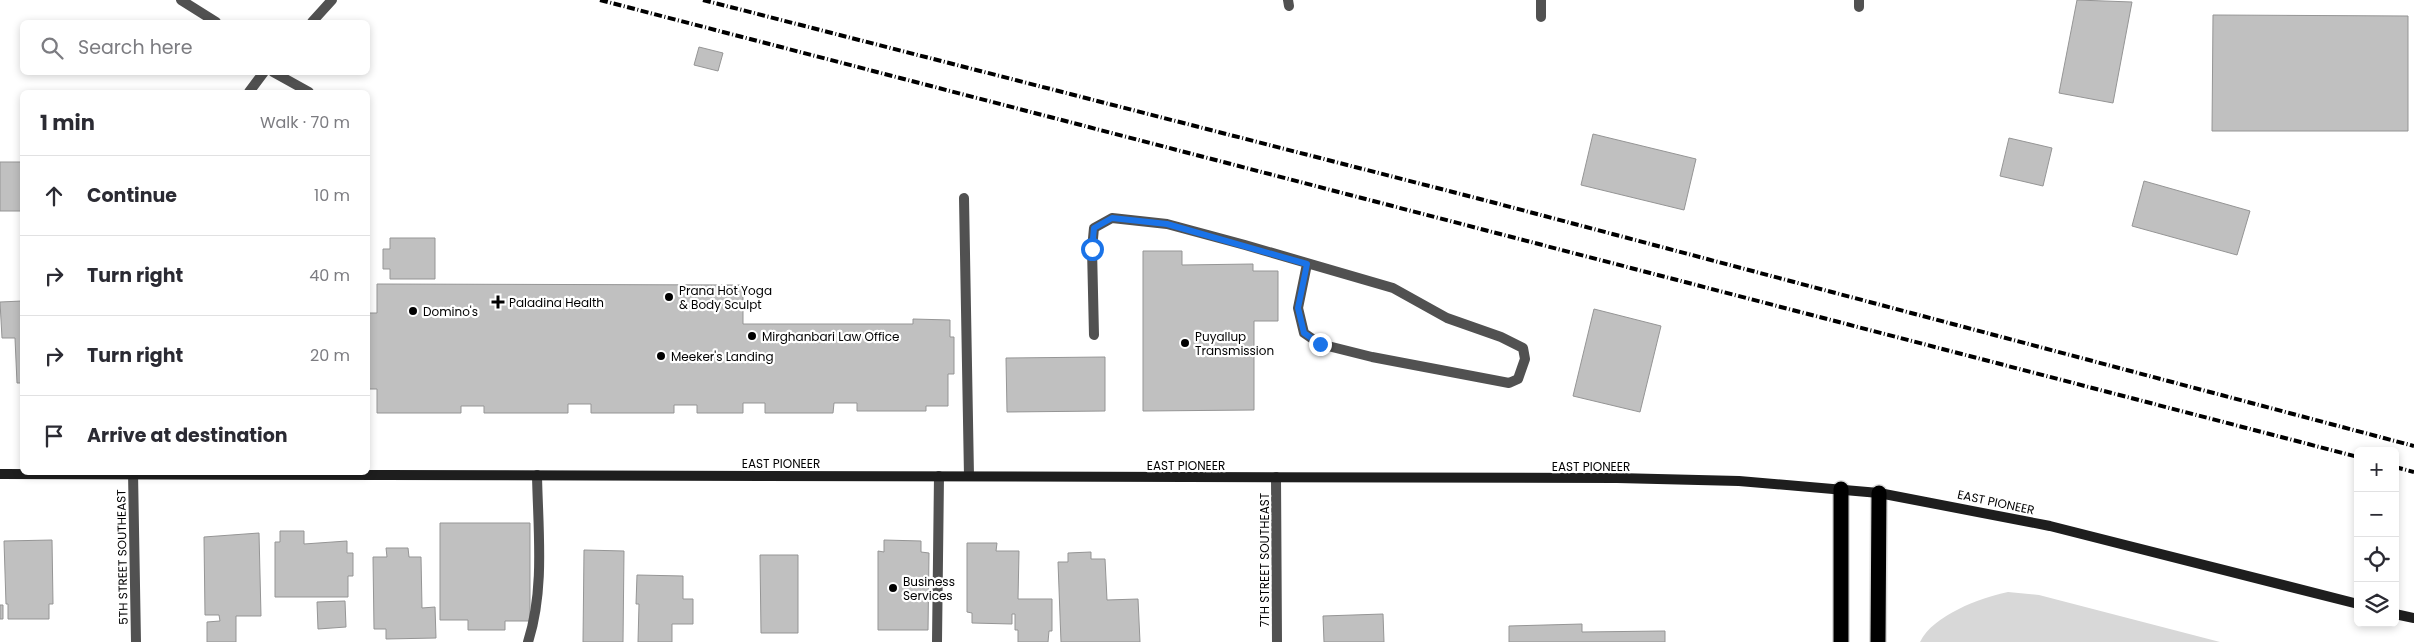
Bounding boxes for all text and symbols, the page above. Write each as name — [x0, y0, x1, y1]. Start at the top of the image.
search box — [20, 20, 370, 75]
icon: search — [38, 34, 66, 62]
text: Search here — [78, 34, 192, 61]
text: 1 min — [40, 108, 95, 137]
text: Walk · 70 m — [260, 111, 350, 134]
icon: ahead — [40, 182, 68, 210]
text: Continue — [87, 182, 177, 209]
text: 10 m — [314, 184, 350, 207]
route start — [1081, 238, 1104, 261]
icon: right — [40, 262, 68, 290]
text: Turn right — [87, 262, 183, 289]
text: 40 m — [309, 264, 350, 287]
place label: Prana Hot Yoga & Body Sculpt — [679, 282, 772, 313]
marker: Prana Hot Yoga & Body Sculpt — [663, 291, 675, 303]
place label: Paladina Health — [509, 294, 604, 311]
marker: Paladina Health — [491, 295, 505, 309]
place label: Domino's — [423, 303, 478, 320]
marker: Domino's — [407, 305, 419, 317]
place label: Mirghanbari Law Office — [762, 328, 900, 345]
place label: Puyallup Transmission — [1195, 328, 1274, 359]
marker: Mirghanbari Law Office — [746, 330, 758, 342]
route end — [1309, 333, 1332, 356]
marker: Puyallup Transmission — [1179, 337, 1191, 349]
icon: right — [40, 342, 68, 370]
text: Turn right — [87, 342, 183, 369]
text: 20 m — [310, 344, 350, 367]
place label: Meeker's Landing — [671, 348, 774, 365]
marker: Meeker's Landing — [655, 350, 667, 362]
icon: arrive — [40, 422, 68, 450]
text: Arrive at destination — [87, 422, 288, 449]
map controls — [2354, 447, 2399, 627]
button: + — [2354, 447, 2399, 492]
street label: EAST PIONEER — [742, 455, 820, 472]
street label: EAST PIONEER — [1147, 457, 1225, 474]
street label: EAST PIONEER — [1552, 458, 1630, 475]
street label: EAST PIONEER — [1956, 486, 2036, 518]
street label: 5TH STREET SOUTHEAST — [112, 489, 132, 625]
street label: 7TH STREET SOUTHEAST — [1256, 492, 1273, 627]
button: − — [2354, 492, 2399, 537]
button: locate — [2354, 537, 2399, 582]
place label: Business Services — [903, 573, 955, 604]
marker: Business Services — [887, 582, 899, 594]
button: layers — [2354, 582, 2399, 627]

